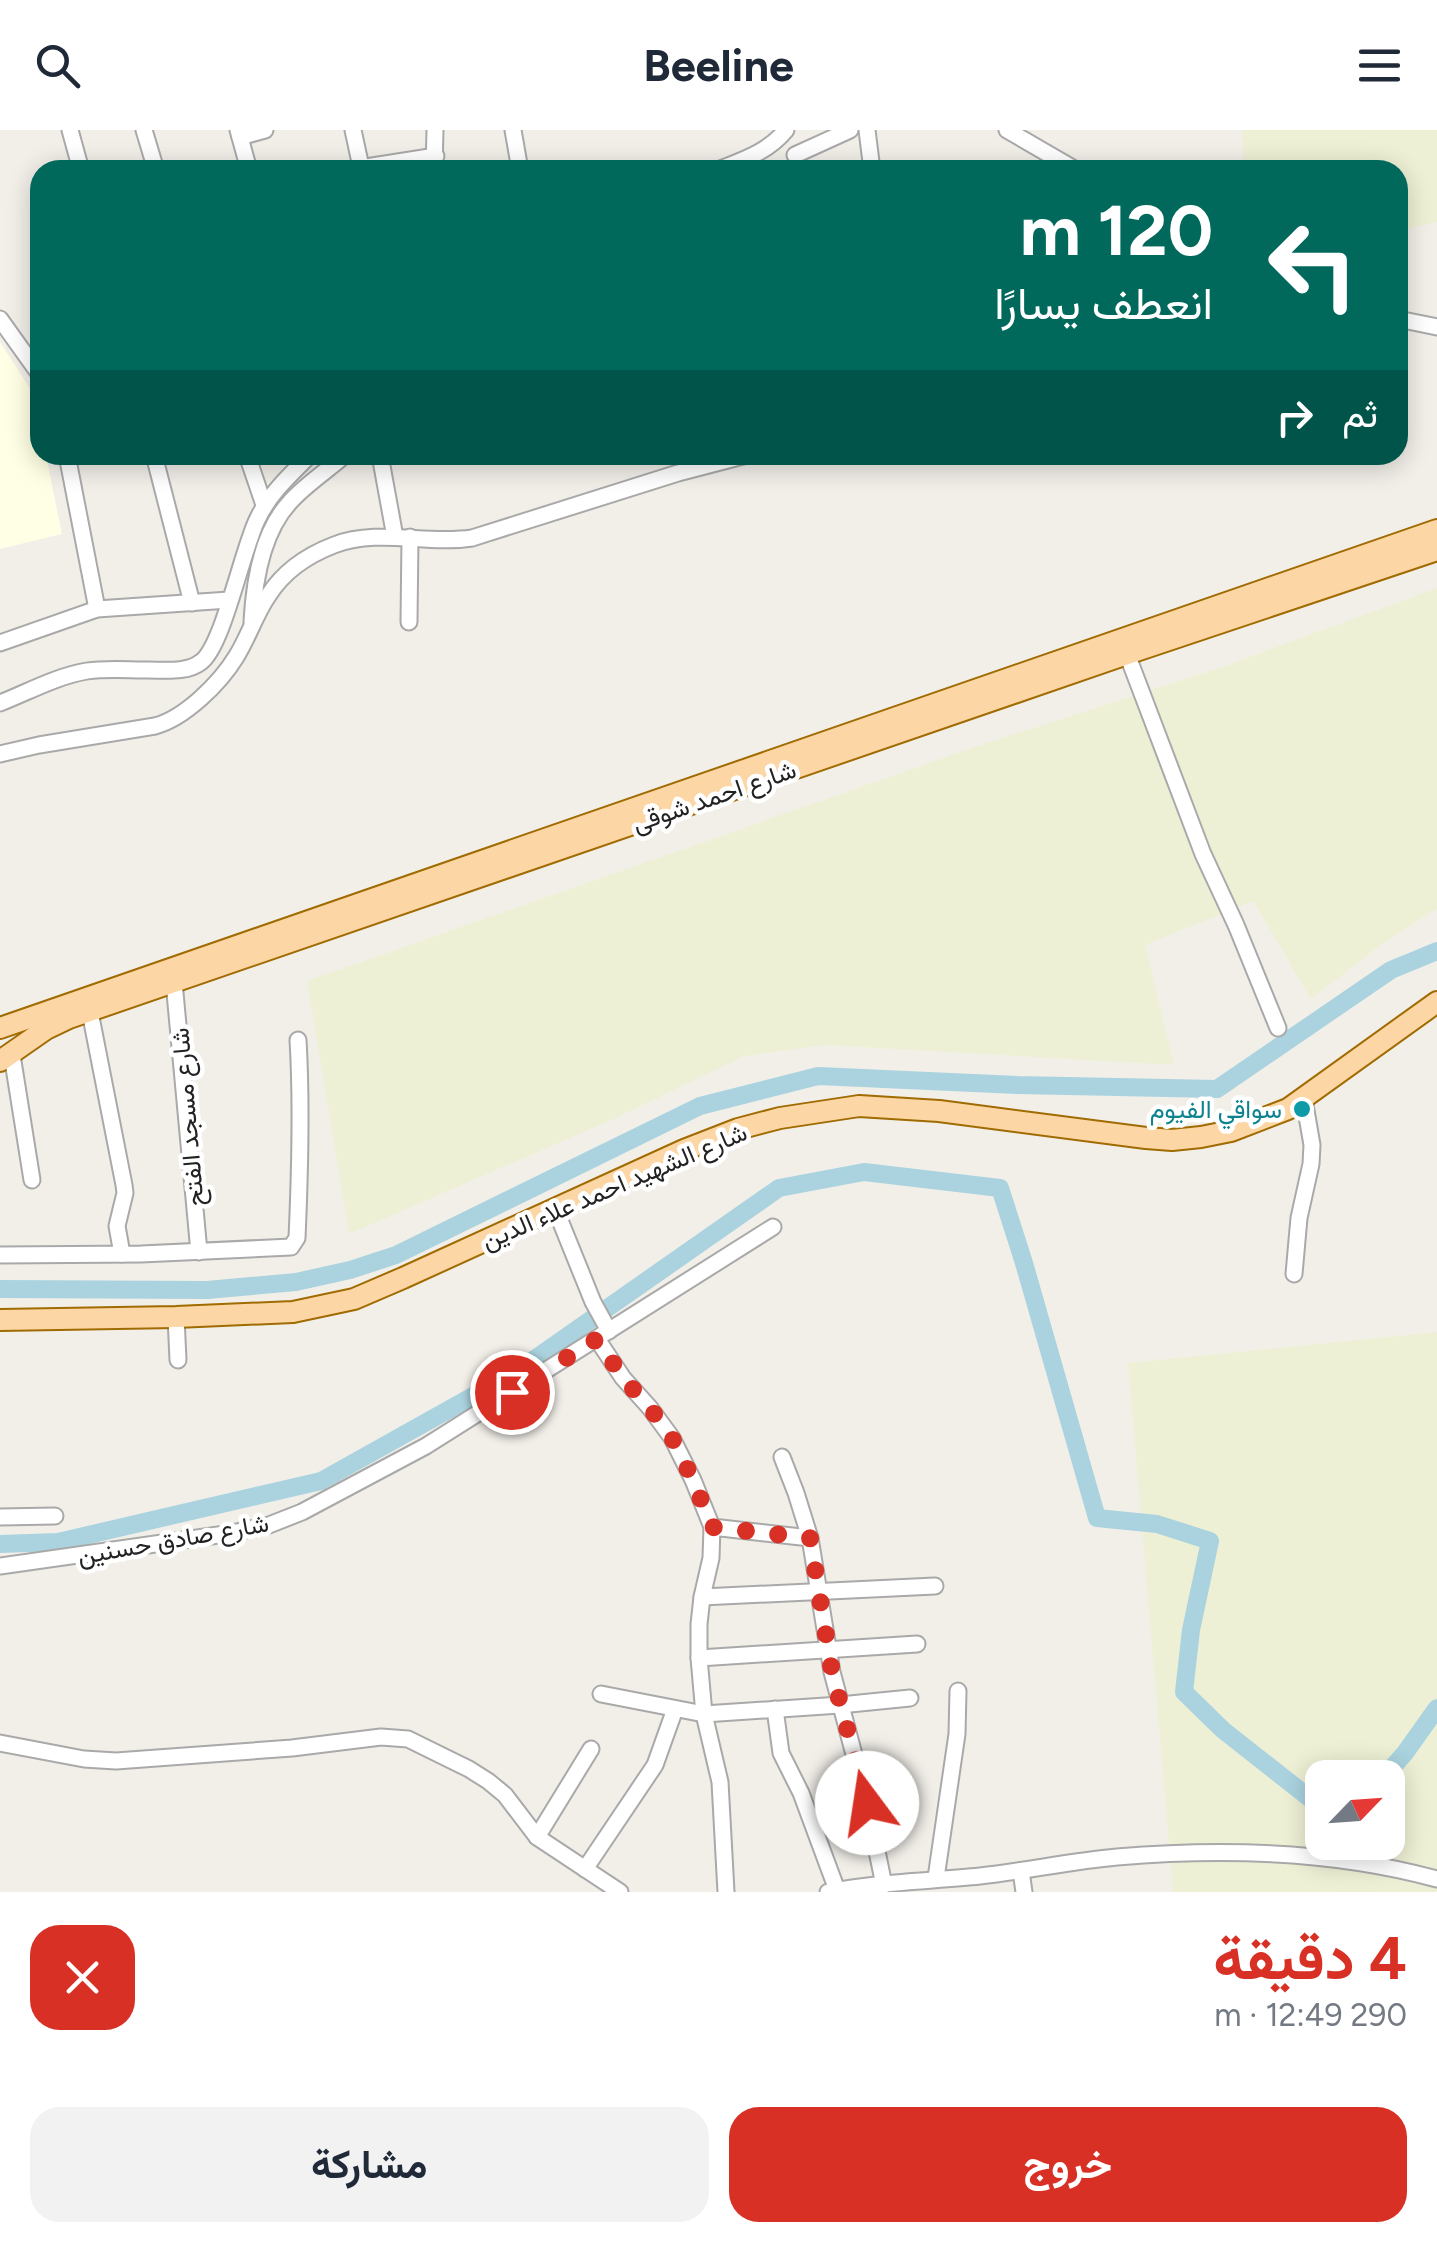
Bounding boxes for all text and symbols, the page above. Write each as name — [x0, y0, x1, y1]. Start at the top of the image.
icon: search — [30, 38, 85, 93]
text: Beeline — [643, 38, 794, 92]
icon: menu — [1352, 38, 1407, 93]
text: 120 m — [1020, 188, 1213, 273]
icon: left — [1248, 200, 1378, 330]
text: انعطف يسارًا — [994, 276, 1213, 330]
icon: right — [1267, 390, 1322, 445]
text: ثم — [1342, 391, 1378, 437]
street label: شارع احمد شوقى — [628, 754, 801, 840]
street label: شارع مسجد الفتح — [164, 1026, 213, 1207]
place label: سواقي الفيوم — [1150, 1094, 1282, 1130]
marker: سواقي الفيوم — [1291, 1098, 1313, 1120]
street label: شارع الشهيد احمد علاء الدين — [477, 1116, 752, 1257]
pin — [470, 1350, 555, 1435]
icon: arrive — [485, 1365, 540, 1420]
street label: شارع صادق حسنين — [75, 1507, 271, 1573]
position arrow — [815, 1751, 919, 1855]
north arrow — [1305, 1760, 1405, 1860]
map controls — [1305, 1760, 1405, 1860]
text: 4 دقيقة — [1213, 1922, 1407, 1994]
button: close — [30, 1925, 135, 2030]
text: 290 m · 12:49 — [1214, 1996, 1407, 2034]
button: مشاركة — [30, 2107, 709, 2222]
button: خروج — [729, 2107, 1407, 2222]

